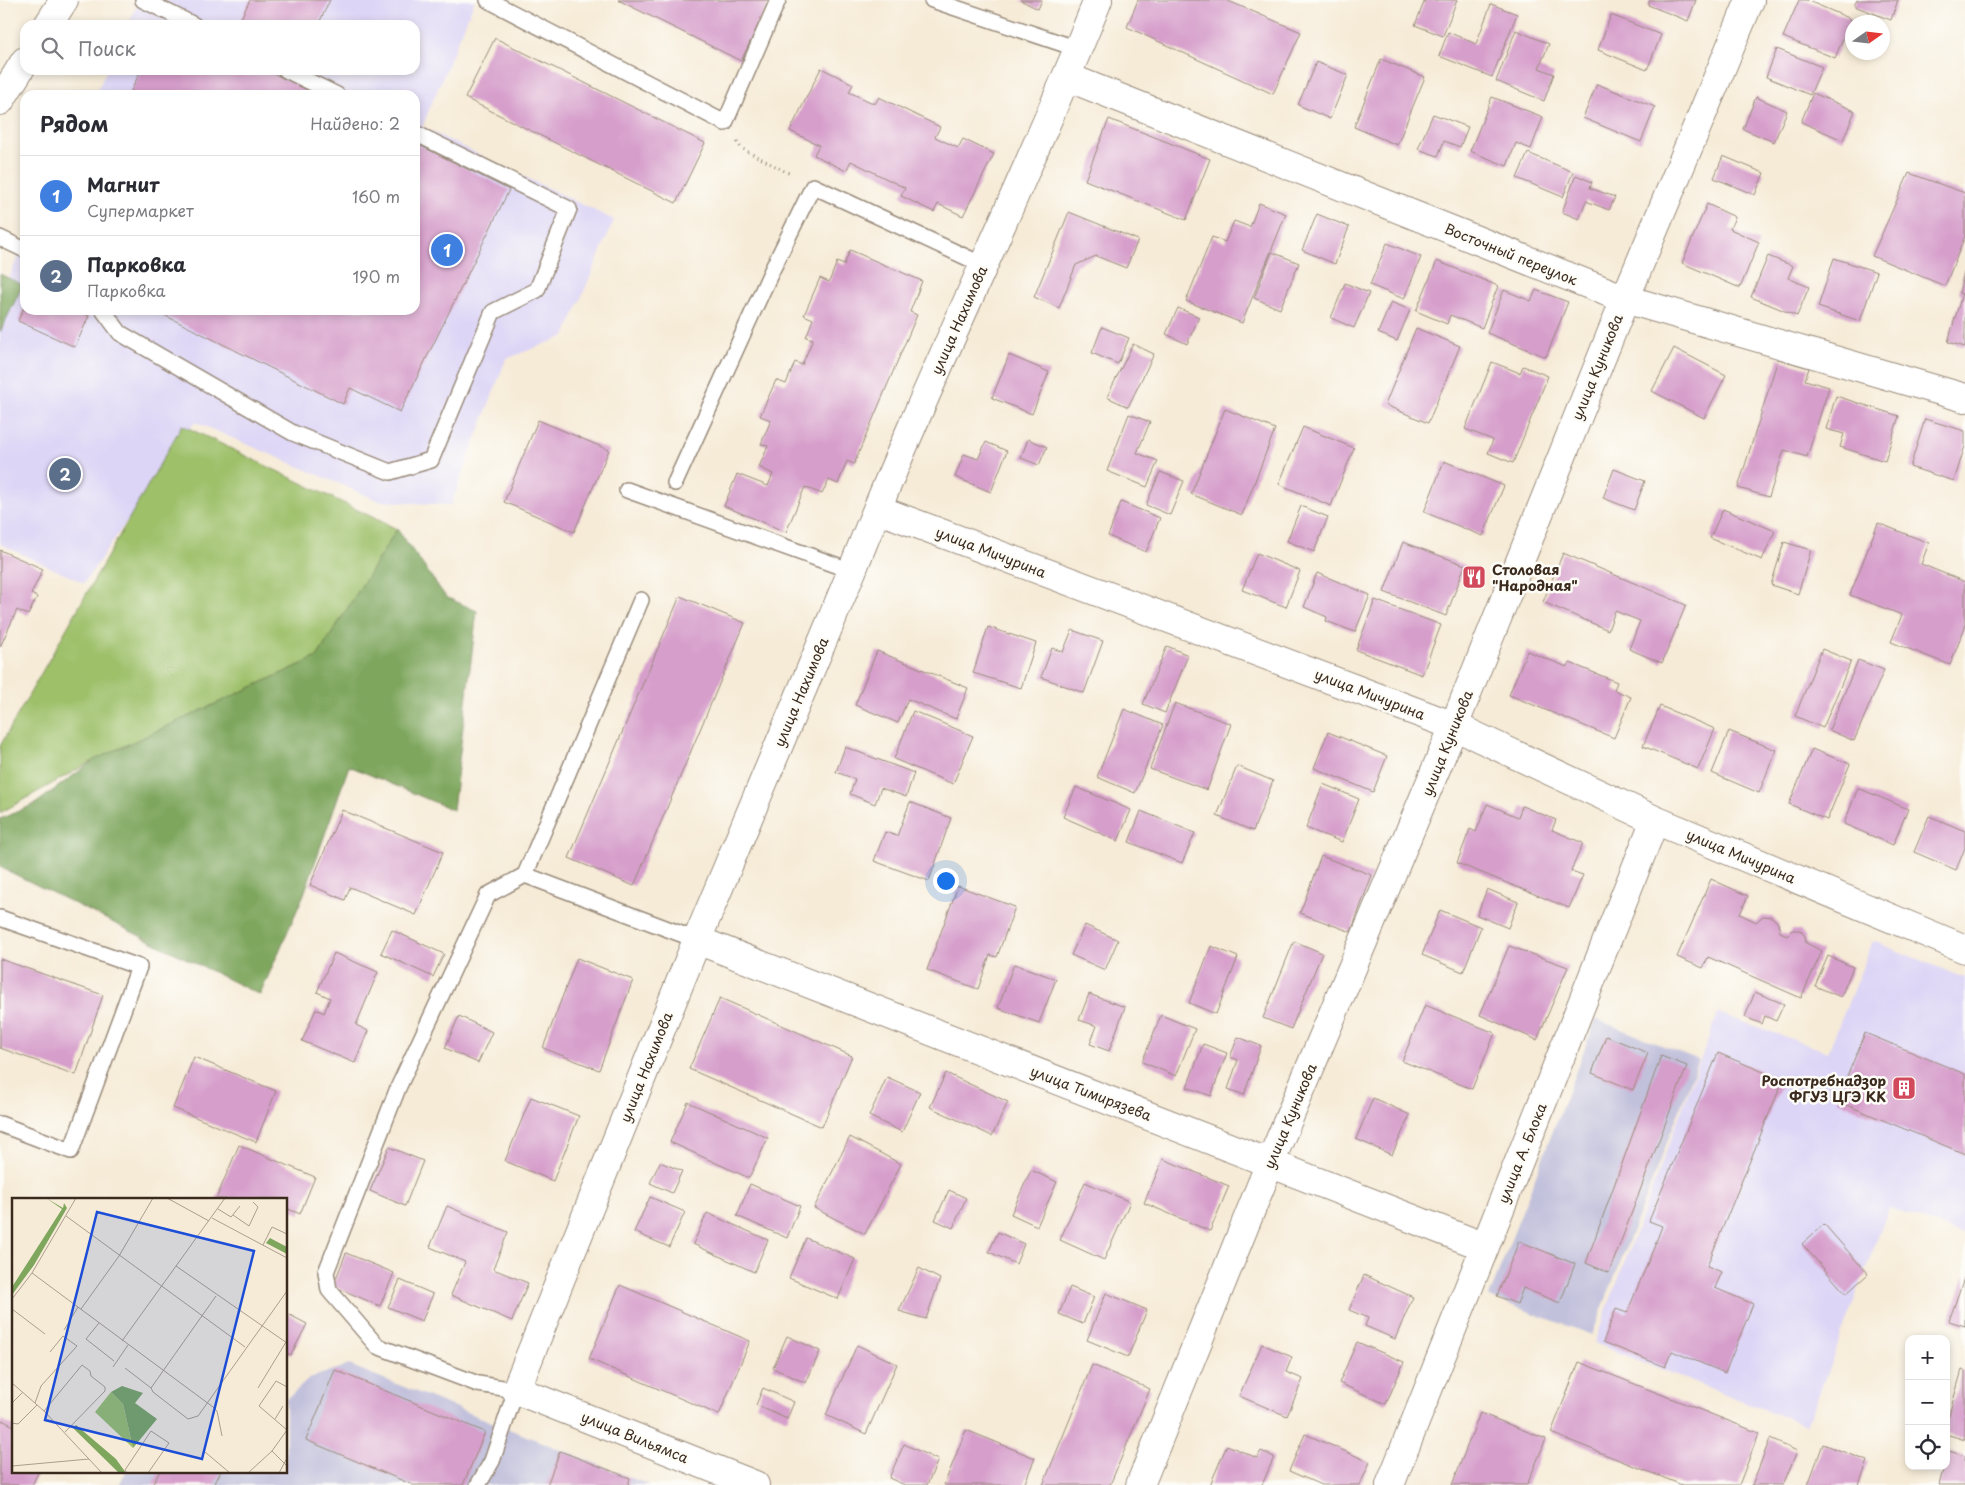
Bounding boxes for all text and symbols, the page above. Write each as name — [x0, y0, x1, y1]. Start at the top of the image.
north arrow — [1845, 15, 1890, 60]
search box — [20, 20, 420, 75]
icon: search — [38, 34, 66, 62]
text: Поиск — [78, 34, 136, 62]
text: Рядом — [40, 107, 108, 139]
text: Найдено: 2 — [310, 111, 400, 135]
text: Магнит — [87, 170, 159, 198]
text: 1 — [52, 184, 60, 208]
text: 160 m — [352, 184, 400, 208]
text: Супермаркет — [87, 198, 194, 222]
street label: Восточный переулок — [1441, 218, 1581, 291]
pin: 1 — [431, 231, 463, 269]
text: Парковка — [87, 250, 186, 278]
street label: улица Нахимова — [926, 262, 993, 378]
text: 2 — [50, 264, 62, 288]
text: 190 m — [352, 264, 400, 288]
text: Парковка — [87, 278, 165, 302]
street label: улица Куникова — [1566, 311, 1628, 423]
pin: 2 — [49, 455, 81, 493]
street label: улица Мичурина — [933, 521, 1049, 583]
place label: Столовая "Народная" — [1492, 559, 1578, 596]
restaurant icon: Столовая "Народная" — [1461, 564, 1487, 590]
street label: улица Нахимова — [768, 634, 834, 750]
street label: улица Мичурина — [1312, 663, 1428, 725]
street label: улица Куникова — [1416, 687, 1478, 799]
street label: улица Мичурина — [1683, 824, 1799, 889]
your location — [933, 868, 959, 894]
street label: улица Нахимова — [614, 1008, 678, 1125]
street label: улица Тимирязева — [1027, 1060, 1155, 1126]
street label: улица Куникова — [1258, 1060, 1322, 1172]
place label: Роспотребнадзор ФГУЗ ЦГЭ КК — [1762, 1070, 1886, 1107]
building icon: Роспотребнадзор ФГУЗ ЦГЭ КК — [1891, 1075, 1917, 1101]
street label: улица А. Блока — [1492, 1099, 1552, 1206]
inset map — [12, 1198, 288, 1472]
map controls — [1905, 1335, 1950, 1470]
button: + — [1905, 1335, 1950, 1380]
button: − — [1905, 1380, 1950, 1425]
street label: улица Вильямса — [578, 1406, 692, 1468]
button: locate — [1905, 1425, 1950, 1470]

